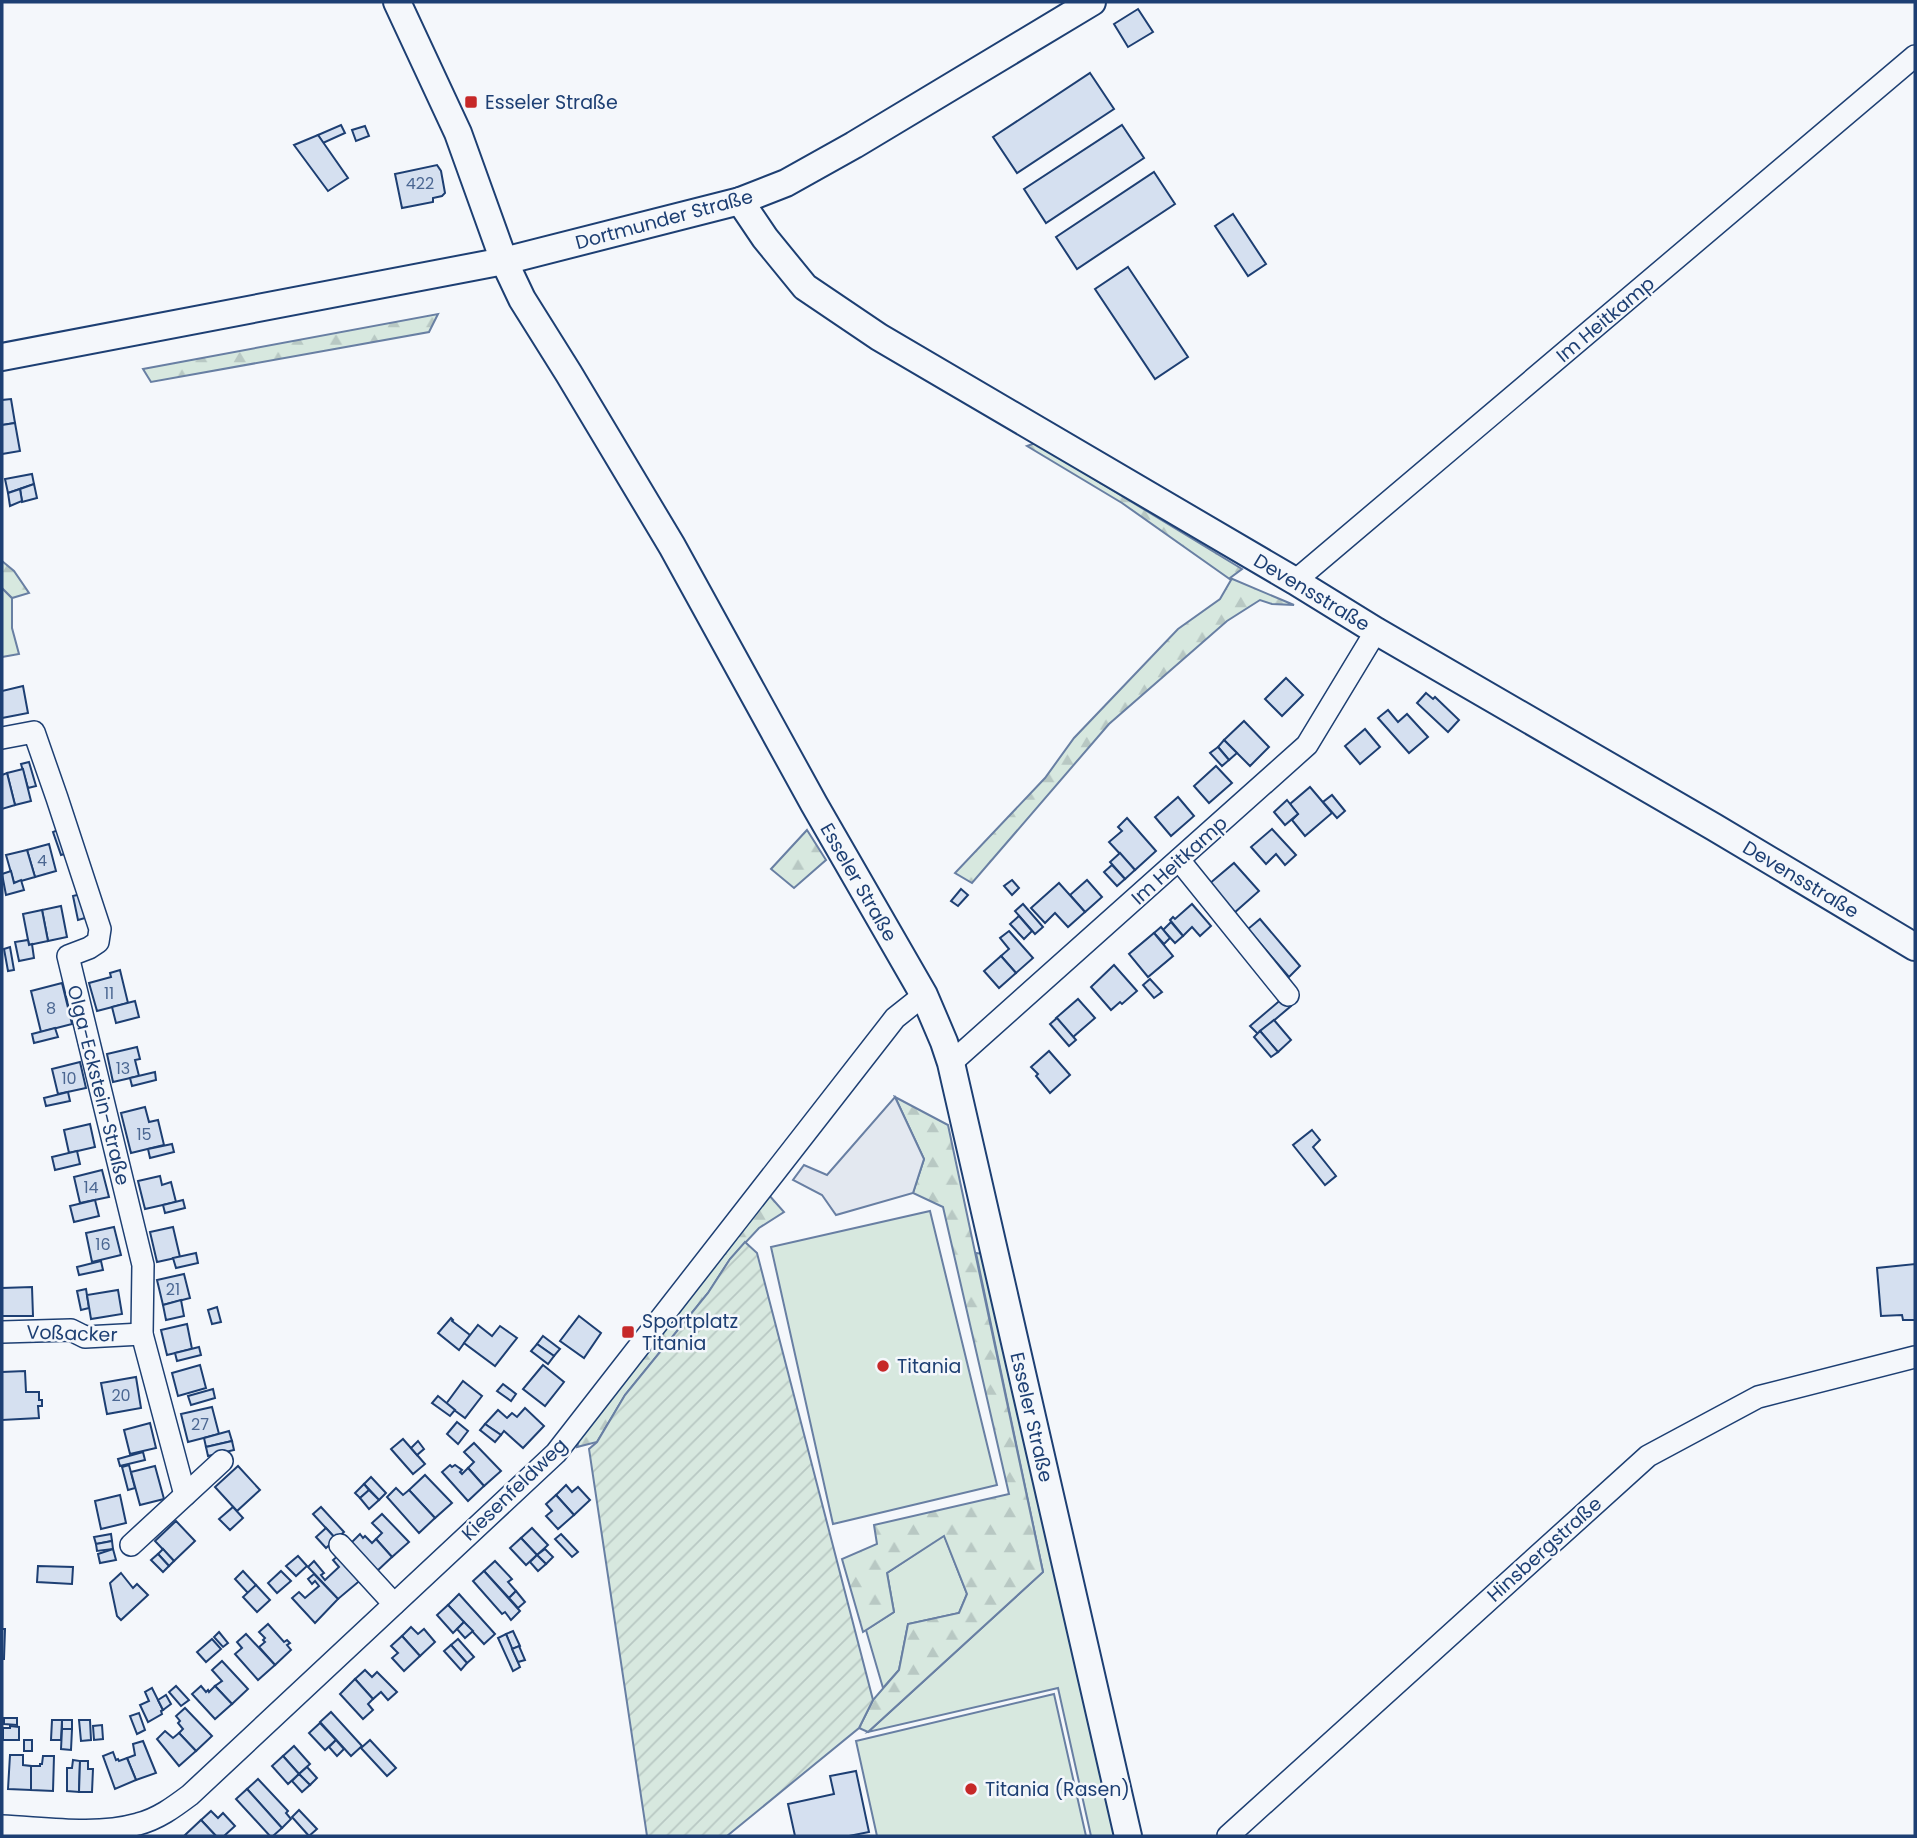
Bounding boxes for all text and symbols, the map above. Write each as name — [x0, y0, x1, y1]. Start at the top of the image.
place label: Esseler Straße — [485, 89, 618, 116]
marker: Esseler Straße — [463, 94, 479, 110]
house number: 422 — [406, 172, 434, 195]
street label: Dortmunder Straße — [572, 183, 756, 256]
street label: Im Heitkamp — [1550, 270, 1660, 369]
street label: Devensstraße — [1249, 547, 1375, 638]
street label: Im Heitkamp — [1125, 810, 1233, 911]
street label: Esseler Straße — [814, 818, 903, 946]
street label: Devensstraße — [1738, 834, 1864, 925]
house number: 4 — [37, 849, 47, 872]
street label: Olga-Eckstein-Straße — [61, 982, 136, 1188]
house number: 11 — [104, 982, 114, 1005]
house number: 8 — [46, 997, 56, 1020]
house number: 13 — [116, 1057, 130, 1080]
house number: 10 — [61, 1067, 77, 1090]
house number: 15 — [136, 1123, 152, 1146]
house number: 14 — [83, 1176, 99, 1199]
house number: 16 — [95, 1233, 111, 1256]
house number: 21 — [166, 1278, 180, 1301]
place label: Sportplatz Titania — [642, 1308, 738, 1357]
street label: Voßacker — [26, 1318, 118, 1349]
marker: Sportplatz Titania — [620, 1324, 636, 1340]
street label: Esseler Straße — [1003, 1349, 1060, 1485]
place label: Titania — [897, 1353, 961, 1380]
marker: Titania — [875, 1358, 891, 1374]
house number: 20 — [111, 1384, 131, 1407]
house number: 27 — [191, 1413, 209, 1436]
street label: Kiesenfeldweg — [456, 1432, 573, 1547]
street label: Hinsbergstraße — [1481, 1491, 1608, 1608]
place label: Titania (Rasen) — [985, 1776, 1130, 1803]
marker: Titania (Rasen) — [963, 1781, 979, 1797]

